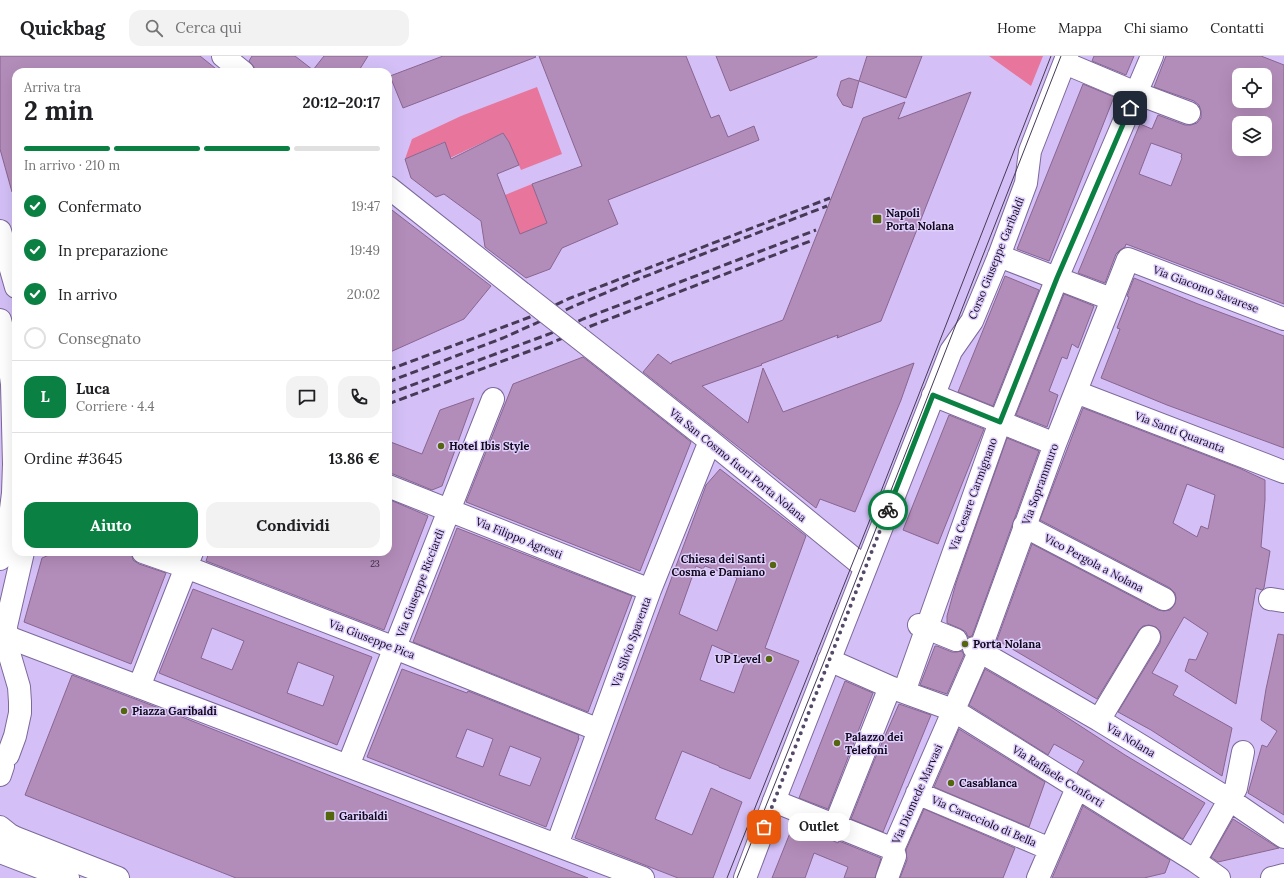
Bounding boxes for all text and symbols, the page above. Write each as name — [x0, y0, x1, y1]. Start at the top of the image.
search box — [129, 10, 409, 46]
text: Quickbag — [20, 16, 105, 40]
icon: search — [143, 17, 165, 39]
text: Cerca qui — [175, 18, 242, 37]
text: Home — [997, 19, 1036, 37]
text: Mappa — [1058, 19, 1102, 37]
text: Chi siamo — [1124, 19, 1188, 37]
text: Contatti — [1210, 19, 1264, 37]
map controls — [1232, 68, 1272, 156]
button: locate — [1232, 68, 1272, 108]
text: Arriva tra — [24, 79, 81, 96]
pin — [1113, 91, 1147, 125]
text: 20:12–20:17 — [302, 93, 380, 112]
text: 2 min — [24, 94, 94, 127]
icon: home — [1119, 97, 1141, 119]
button: layers — [1232, 116, 1272, 156]
text: In arrivo · 210 m — [24, 157, 120, 174]
icon: check — [24, 195, 46, 217]
street label: Corso Giuseppe Garibaldi — [965, 195, 1027, 321]
text: Confermato — [58, 197, 142, 216]
text: 19:47 — [351, 198, 380, 215]
place label: Napoli Porta Nolana — [886, 206, 954, 233]
marker: Napoli Porta Nolana — [871, 213, 883, 225]
icon: check — [24, 239, 46, 261]
text: In preparazione — [58, 241, 168, 260]
text: 19:49 — [350, 242, 380, 259]
street label: Via Giacomo Savarese — [1150, 262, 1261, 316]
icon: check — [24, 283, 46, 305]
text: In arrivo — [58, 285, 117, 304]
text: 20:02 — [347, 286, 380, 303]
text: Consegnato — [58, 329, 141, 348]
button: chat — [286, 376, 328, 418]
button: phone — [338, 376, 380, 418]
text: Luca — [76, 379, 110, 398]
text: L — [40, 387, 50, 406]
text: Corriere · 4.4 — [76, 398, 155, 415]
street label: Via San Cosmo fuori Porta Nolana — [666, 405, 810, 525]
street label: Via Santi Quaranta — [1132, 408, 1227, 456]
street label: Via Cesare Carmignano — [946, 436, 1000, 553]
place label: Hotel Ibis Style — [449, 439, 529, 453]
marker: Hotel Ibis Style — [436, 441, 446, 451]
street label: Via Soprammuro — [1018, 441, 1061, 528]
text: Ordine #3645 — [24, 449, 122, 468]
text: 13.86 € — [329, 449, 380, 468]
courier — [868, 490, 908, 530]
icon: bike — [877, 499, 899, 521]
button: Aiuto — [24, 502, 198, 548]
button: Condividi — [206, 502, 380, 548]
street label: Via Filippo Agresti — [473, 514, 564, 562]
street label: Via Giuseppe Ricciardi — [393, 527, 447, 640]
street label: Vico Pergola a Nolana — [1041, 530, 1146, 595]
place label: Chiesa dei Santi Cosma e Damiano — [672, 552, 765, 579]
house number: 23 — [370, 558, 380, 569]
marker: Chiesa dei Santi Cosma e Damiano — [768, 560, 778, 570]
street label: Via Silvio Spaventa — [608, 595, 654, 690]
street label: Via Giuseppe Pica — [326, 616, 417, 662]
place label: Porta Nolana — [973, 637, 1041, 651]
marker: Porta Nolana — [960, 639, 970, 649]
place label: UP Level — [715, 652, 762, 666]
marker: UP Level — [764, 654, 774, 664]
place label: Piazza Garibaldi — [132, 704, 217, 718]
marker: Piazza Garibaldi — [119, 706, 129, 716]
street label: Via Nolana — [1103, 719, 1158, 760]
place label: Palazzo dei Telefoni — [845, 730, 904, 757]
marker: Palazzo dei Telefoni — [832, 738, 842, 748]
street label: Via Diomede Marvasi — [888, 742, 945, 847]
street label: Via Raffaele Conforti — [1009, 742, 1106, 810]
place label: Casablanca — [959, 776, 1018, 790]
marker: Casablanca — [946, 778, 956, 788]
street label: Via Caracciolo di Bella — [928, 792, 1039, 850]
place label: Garibaldi — [339, 809, 388, 823]
marker: Garibaldi — [324, 810, 336, 822]
pin — [747, 810, 781, 844]
callout: Outlet — [788, 813, 850, 841]
icon: bag — [753, 816, 775, 838]
text: Outlet — [799, 818, 839, 835]

